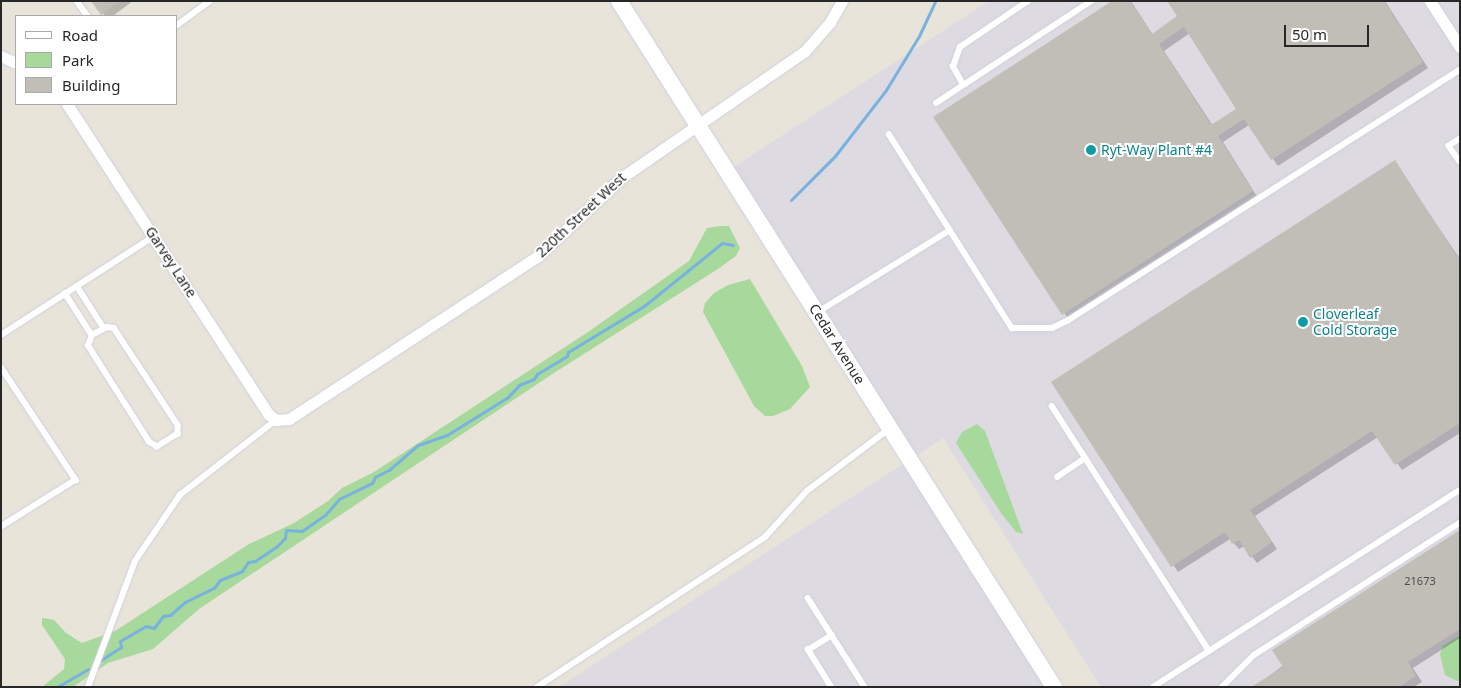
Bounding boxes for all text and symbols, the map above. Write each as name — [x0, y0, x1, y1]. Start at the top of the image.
legend — [15, 15, 178, 105]
scale bar — [1286, 15, 1371, 47]
text: 50 m — [1292, 24, 1327, 44]
text: Road — [62, 25, 98, 45]
text: Park — [62, 50, 94, 70]
text: Building — [62, 75, 120, 95]
place label: Ryt-Way Plant #4 — [1101, 142, 1212, 158]
marker: Ryt-Way Plant #4 — [1085, 144, 1097, 156]
street label: 220th Street West — [533, 169, 629, 261]
street label: Garvey Lane — [142, 223, 200, 301]
street label: Cedar Avenue — [806, 301, 868, 387]
place label: Cloverleaf Cold Storage — [1313, 306, 1397, 338]
marker: Cloverleaf Cold Storage — [1297, 316, 1309, 328]
house number: 21673 — [1404, 574, 1436, 588]

